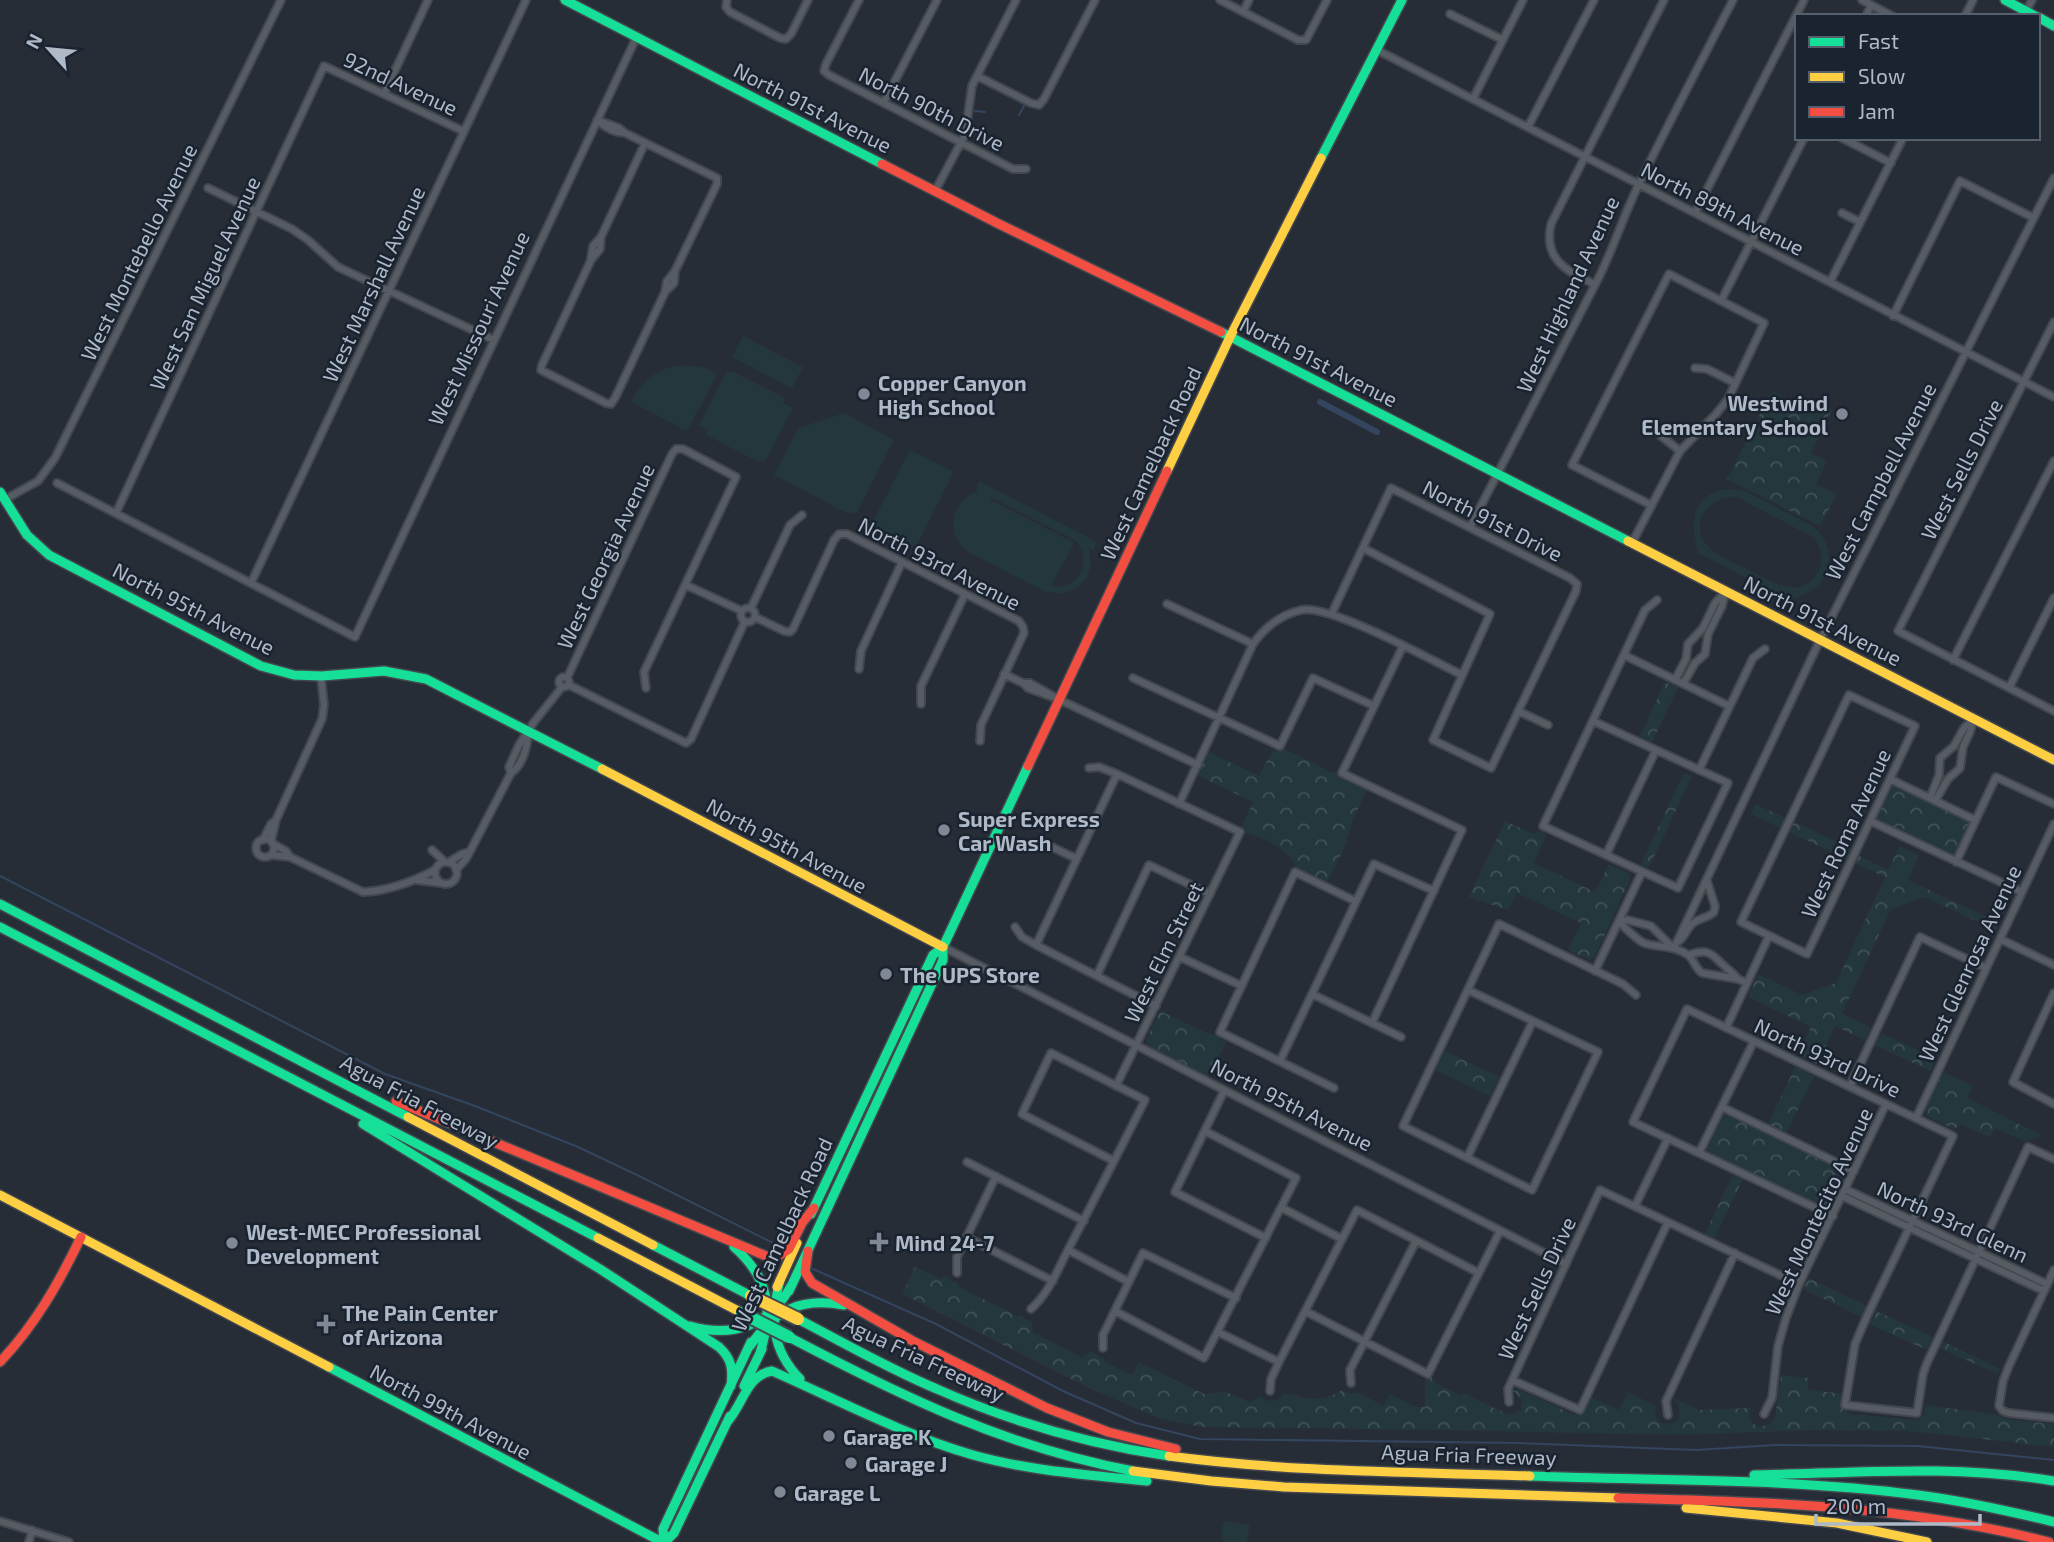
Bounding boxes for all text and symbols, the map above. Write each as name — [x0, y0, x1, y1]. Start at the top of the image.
north arrow — [14, 14, 84, 84]
legend — [1795, 14, 2040, 140]
text: Fast — [1858, 28, 1899, 53]
text: N — [20, 30, 47, 52]
street label: 92nd Avenue — [340, 46, 462, 120]
street label: North 91st Avenue — [730, 56, 896, 158]
street label: North 90th Drive — [855, 61, 1009, 155]
text: Slow — [1858, 63, 1905, 88]
text: Jam — [1858, 98, 1895, 123]
street label: West Montebello Avenue — [75, 139, 201, 365]
street label: North 89th Avenue — [1637, 156, 1809, 260]
street label: West San Miguel Avenue — [143, 172, 265, 394]
street label: West Marshall Avenue — [317, 182, 429, 386]
street label: West Highland Avenue — [1510, 192, 1624, 396]
street label: West Missouri Avenue — [422, 227, 534, 429]
street label: North 91st Avenue — [1236, 310, 1402, 412]
street label: West Camelback Road — [1094, 362, 1206, 564]
place label: Copper Canyon High School — [878, 370, 1027, 419]
street label: West Campbell Avenue — [1819, 378, 1941, 584]
marker: Copper Canyon High School — [856, 386, 872, 402]
place label: Westwind Elementary School — [1641, 390, 1828, 440]
street label: West Sells Drive — [1915, 394, 2007, 544]
marker: Westwind Elementary School — [1834, 406, 1850, 422]
street label: West Georgia Avenue — [551, 459, 659, 653]
street label: North 91st Drive — [1419, 474, 1567, 566]
street label: North 93rd Avenue — [855, 511, 1025, 615]
street label: North 95th Avenue — [109, 556, 279, 660]
street label: North 91st Avenue — [1740, 569, 1906, 671]
street label: West Roma Avenue — [1795, 745, 1895, 921]
street label: North 95th Avenue — [703, 792, 871, 898]
place label: Super Express Car Wash — [958, 806, 1100, 855]
marker: Super Express Car Wash — [936, 822, 952, 838]
street label: West Glenrosa Avenue — [1912, 861, 2026, 1065]
street label: West Elm Street — [1118, 877, 1208, 1027]
place label: The UPS Store — [900, 962, 1040, 987]
marker: The UPS Store — [878, 966, 894, 982]
street label: North 93rd Drive — [1751, 1012, 1905, 1102]
street label: Agua Fria Freeway — [337, 1049, 503, 1153]
street label: North 95th Avenue — [1207, 1052, 1377, 1156]
street label: West Montecito Avenue — [1759, 1103, 1877, 1319]
street label: West Camelback Road — [725, 1133, 837, 1335]
street label: North 93rd Glenn — [1874, 1175, 2032, 1267]
street label: West Sells Drive — [1492, 1213, 1580, 1363]
place label: West-MEC Professional Development — [246, 1219, 481, 1268]
place label: Mind 24-7 — [895, 1230, 994, 1255]
marker: Mind 24-7 — [869, 1232, 889, 1252]
marker: West-MEC Professional Development — [224, 1235, 240, 1251]
place label: The Pain Center of Arizona — [342, 1300, 498, 1349]
street label: Agua Fria Freeway — [839, 1310, 1009, 1406]
marker: The Pain Center of Arizona — [316, 1314, 336, 1334]
street label: North 99th Avenue — [366, 1358, 536, 1464]
place label: Garage K — [843, 1424, 932, 1449]
marker: Garage K — [821, 1428, 837, 1444]
street label: Agua Fria Freeway — [1381, 1438, 1557, 1470]
place label: Garage J — [865, 1451, 947, 1476]
marker: Garage J — [843, 1455, 859, 1471]
place label: Garage L — [794, 1480, 880, 1505]
scale bar — [1816, 1482, 1980, 1526]
marker: Garage L — [772, 1484, 788, 1500]
text: 200 m — [1826, 1493, 1886, 1518]

